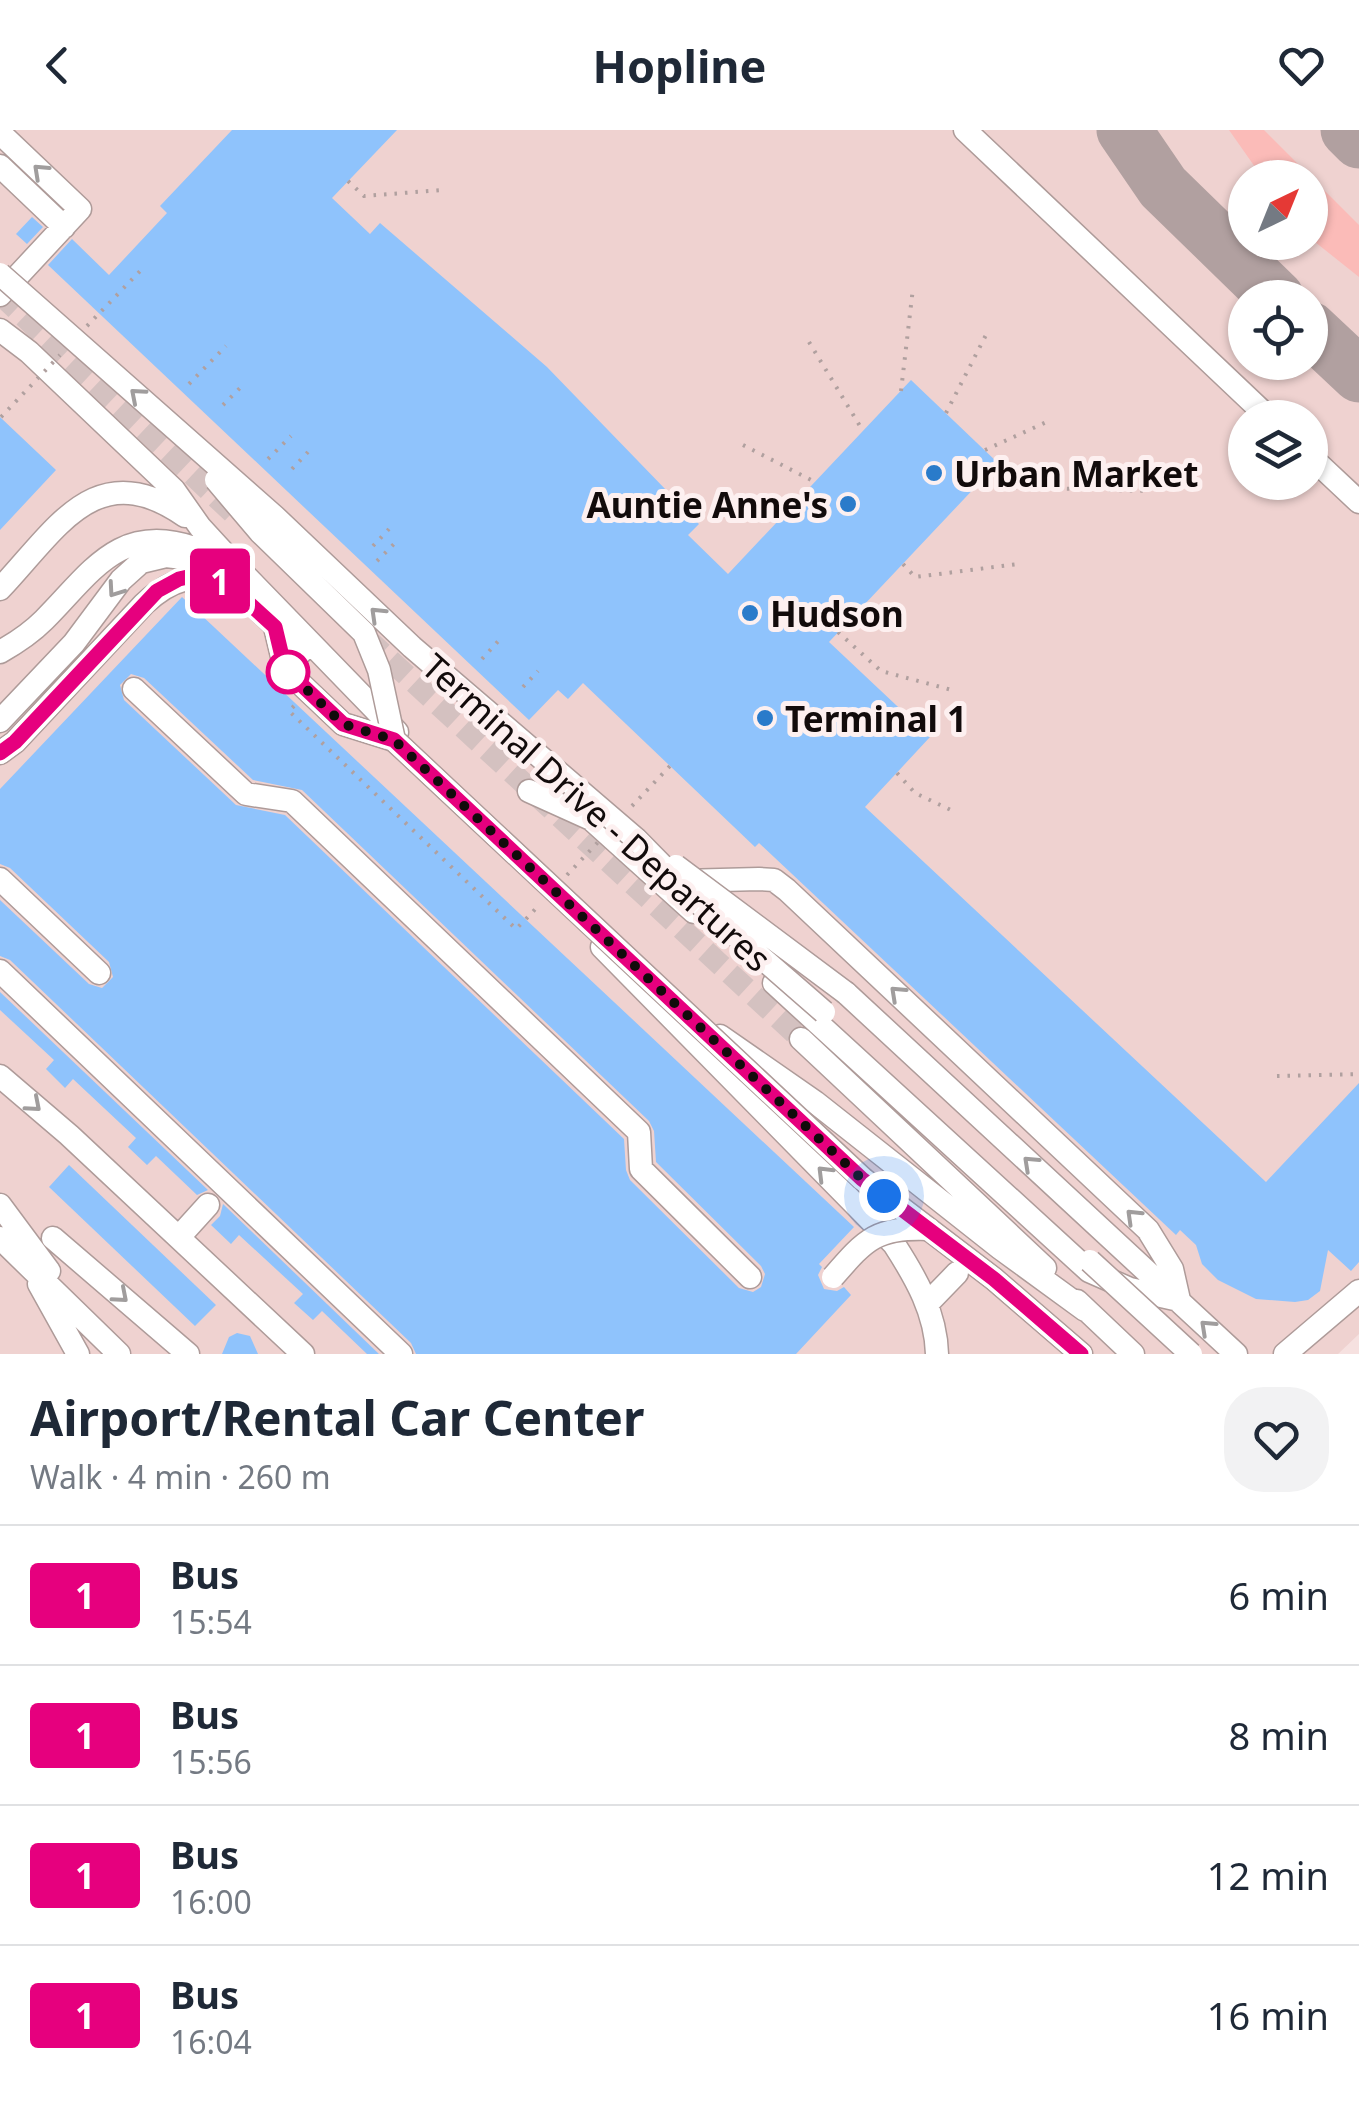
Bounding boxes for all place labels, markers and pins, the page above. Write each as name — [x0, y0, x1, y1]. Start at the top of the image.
place label: Urban Market — [954, 450, 1198, 497]
marker: Urban Market — [923, 462, 945, 484]
place label: Auntie Anne's — [587, 481, 828, 528]
marker: Auntie Anne's — [837, 493, 859, 515]
place label: Hudson — [770, 590, 904, 637]
marker: Hudson — [739, 602, 761, 624]
unlabelled marker — [267, 651, 309, 693]
place label: Terminal 1 — [785, 695, 967, 742]
marker: Terminal 1 — [754, 707, 776, 729]

